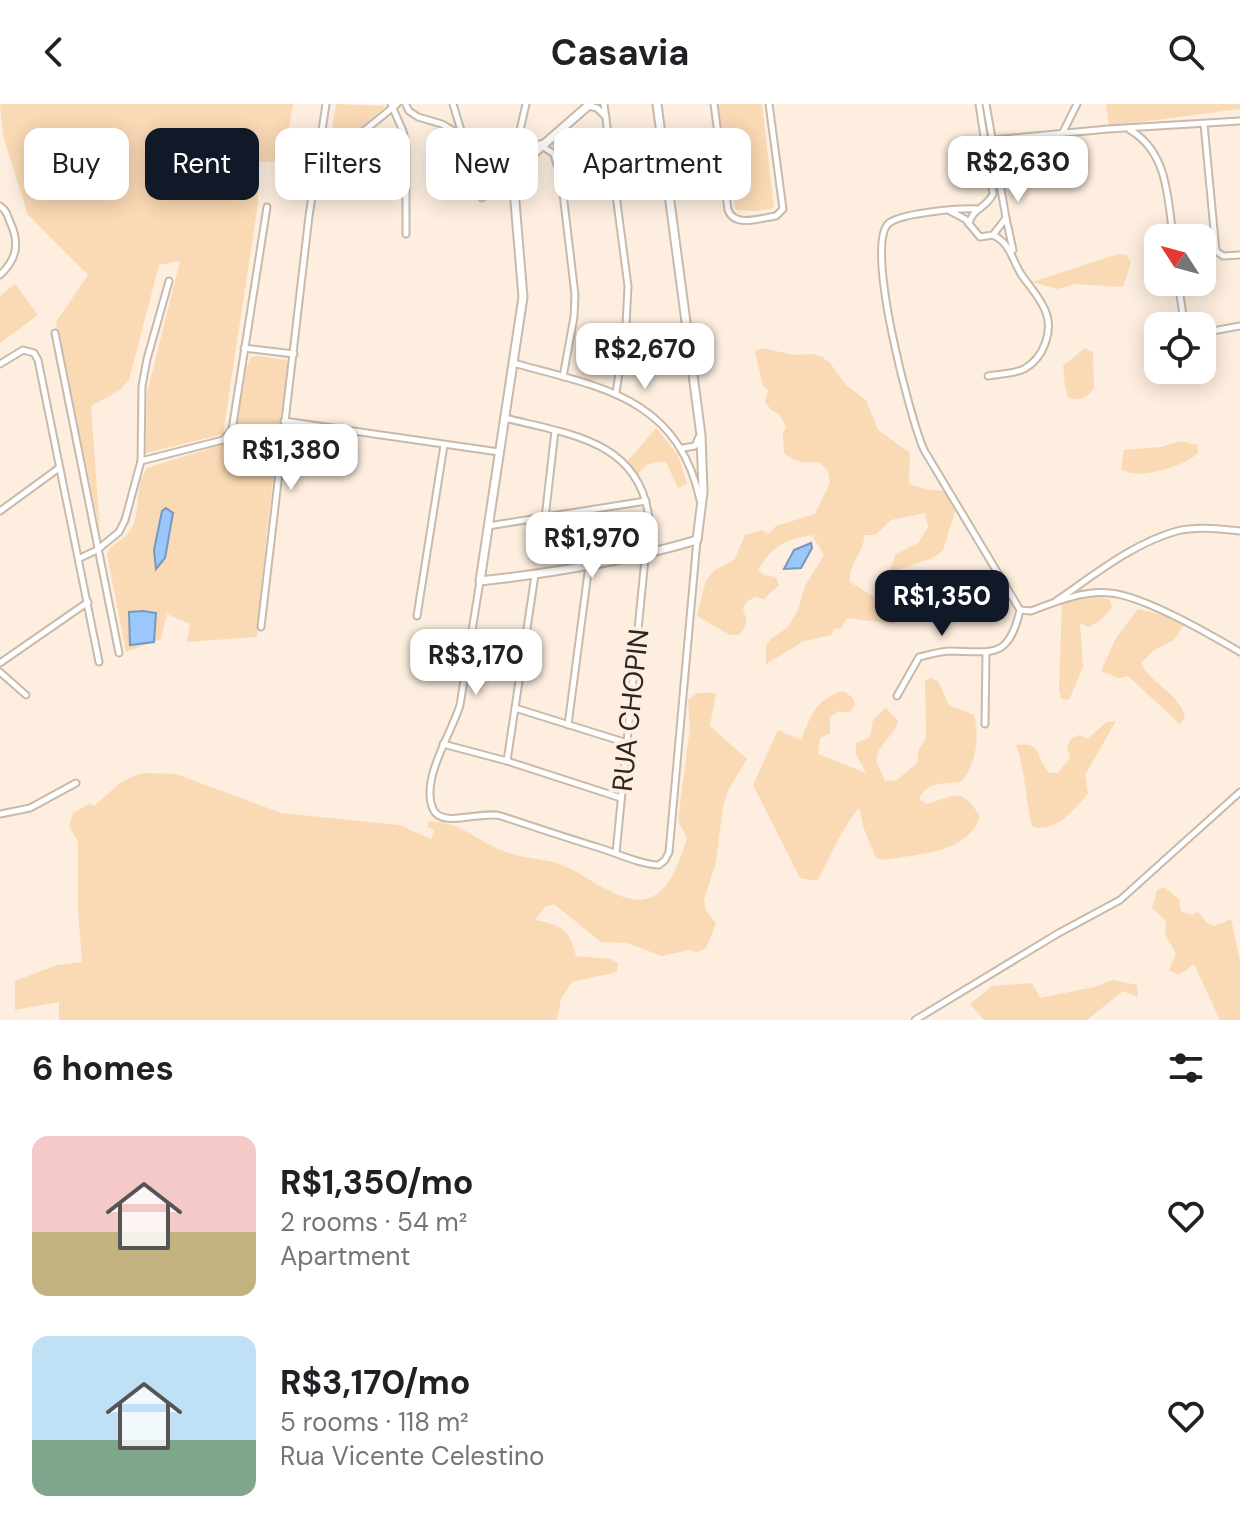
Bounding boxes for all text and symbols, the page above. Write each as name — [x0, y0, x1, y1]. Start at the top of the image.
text: Casavia — [551, 29, 689, 76]
icon: back — [32, 30, 76, 74]
icon: search — [1164, 30, 1208, 74]
chip: Buy — [24, 128, 129, 200]
chip: Rent — [145, 128, 259, 200]
chip: Filters — [275, 128, 410, 200]
chip: New — [426, 128, 538, 200]
chip: Apartment — [554, 128, 751, 200]
pin: R$2,630 — [944, 136, 1092, 204]
text: R$2,630 — [966, 145, 1070, 179]
north arrow — [1144, 224, 1216, 296]
map controls — [1144, 224, 1216, 384]
button: locate — [1144, 312, 1216, 384]
pin: R$2,670 — [571, 323, 719, 391]
text: R$2,670 — [594, 332, 696, 366]
pin: R$1,380 — [217, 424, 365, 492]
text: R$1,380 — [242, 433, 340, 467]
pin: R$1,970 — [518, 512, 666, 580]
text: R$1,970 — [544, 521, 640, 555]
pin: R$1,350 — [868, 570, 1016, 638]
text: R$1,350 — [893, 579, 991, 613]
street label: RUA CHOPIN — [604, 627, 657, 793]
pin: R$3,170 — [402, 629, 550, 697]
text: R$3,170 — [428, 638, 524, 672]
text: 6 homes — [32, 1046, 174, 1091]
icon: filters — [1164, 1046, 1208, 1090]
text: R$1,350/mo — [280, 1160, 474, 1205]
icon: home — [96, 1168, 192, 1264]
icon: heart — [1164, 1194, 1208, 1238]
text: 2 rooms · 54 m² — [280, 1205, 467, 1239]
text: Apartment — [280, 1239, 411, 1273]
text: R$3,170/mo — [280, 1360, 470, 1405]
icon: home — [96, 1368, 192, 1464]
icon: heart — [1164, 1394, 1208, 1438]
text: 5 rooms · 118 m² — [280, 1405, 469, 1439]
text: Rua Vicente Celestino — [280, 1439, 544, 1473]

